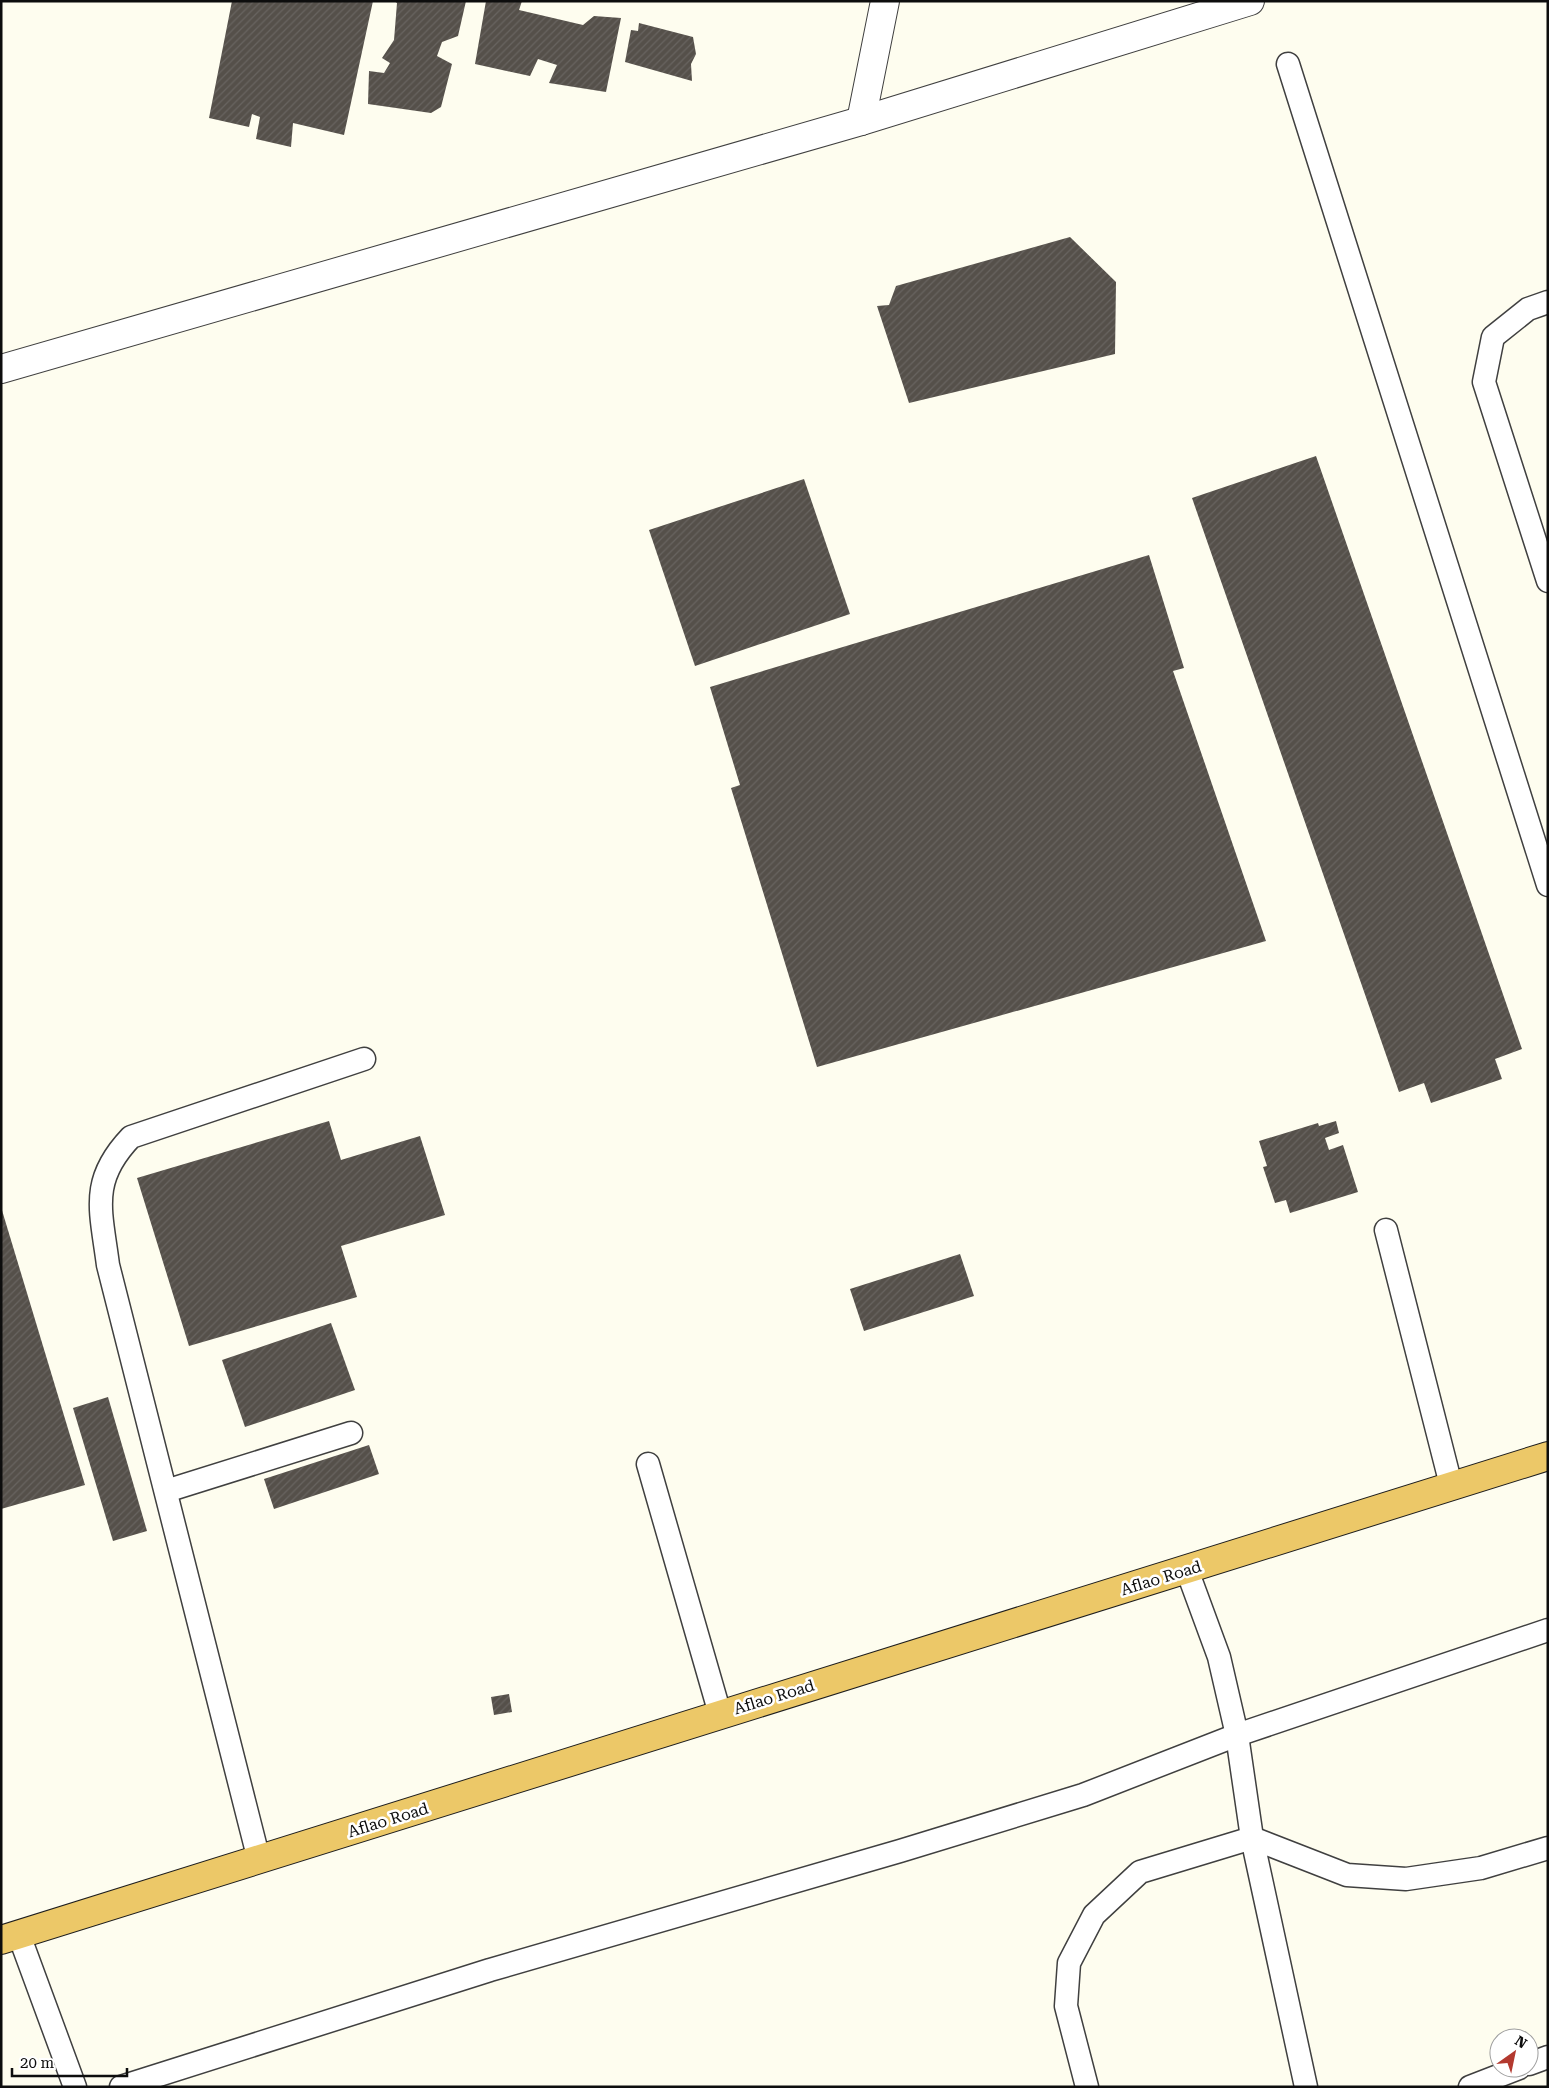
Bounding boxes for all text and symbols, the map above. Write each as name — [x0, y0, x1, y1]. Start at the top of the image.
street label: Aflao Road — [1118, 1557, 1204, 1599]
street label: Aflao Road — [731, 1676, 817, 1718]
street label: Aflao Road — [345, 1799, 431, 1841]
north arrow — [1489, 2028, 1539, 2078]
text: N — [1512, 2032, 1530, 2052]
scale bar — [12, 2046, 128, 2078]
text: 20 m — [20, 2054, 55, 2072]

